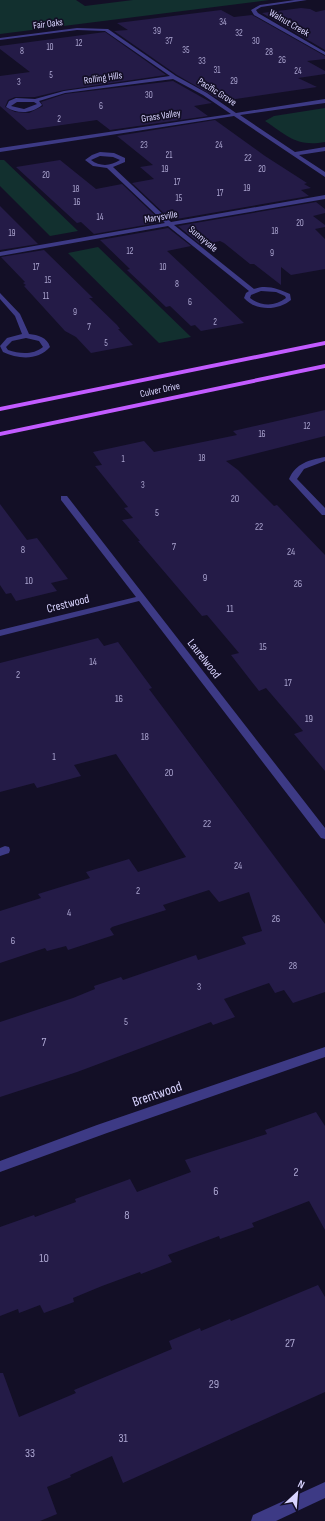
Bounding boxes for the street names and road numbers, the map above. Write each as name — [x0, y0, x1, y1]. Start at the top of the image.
street label: Walnut Creek — [267, 7, 311, 39]
street label: Fair Oaks — [33, 16, 64, 32]
street label: Rolling Hills — [83, 69, 123, 87]
street label: Pacific Grove — [195, 75, 239, 109]
street label: Grass Valley — [140, 107, 182, 125]
street label: Marysville — [143, 208, 179, 226]
street label: Sunnyvale — [186, 223, 220, 255]
street label: Culver Drive — [139, 380, 181, 400]
street label: Crestwood — [45, 591, 91, 617]
street label: Laurelwood — [184, 636, 224, 682]
street label: Brentwood — [130, 1078, 184, 1110]

